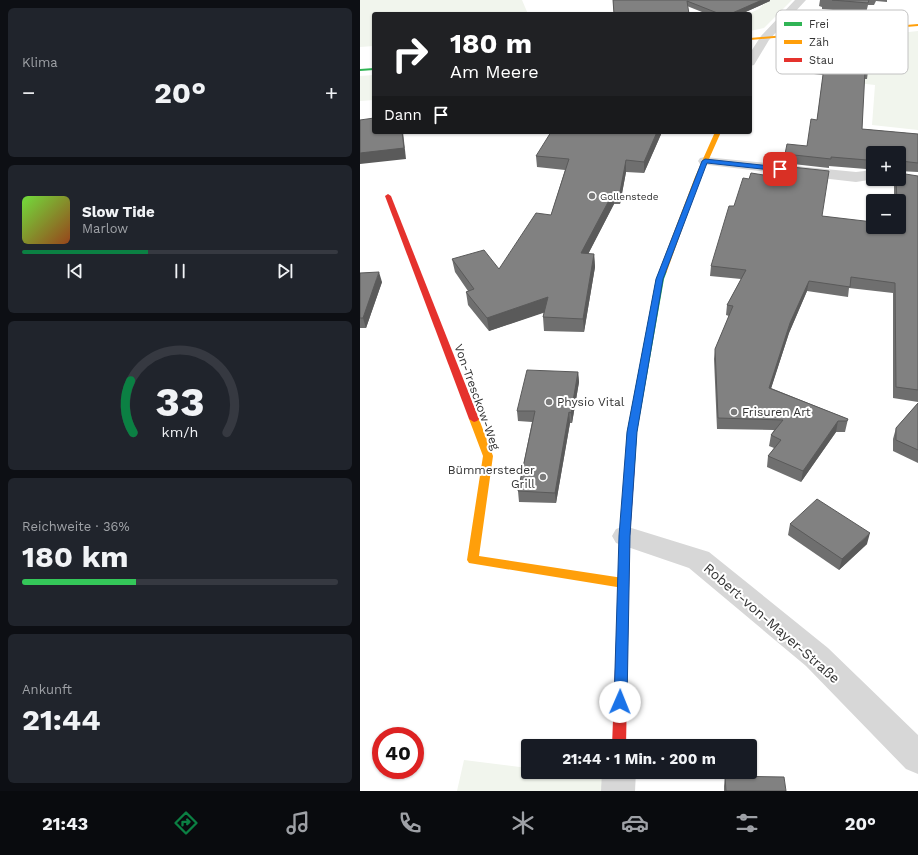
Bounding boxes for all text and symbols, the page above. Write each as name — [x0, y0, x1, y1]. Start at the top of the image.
legend — [776, 10, 908, 74]
text: Frei — [809, 18, 829, 31]
text: 180 m — [450, 27, 532, 60]
icon: right — [384, 28, 436, 80]
text: Zäh — [809, 36, 829, 49]
text: Stau — [809, 54, 834, 67]
text: Klima — [22, 55, 58, 70]
text: Am Meere — [450, 61, 539, 82]
text: 20° — [154, 75, 206, 110]
text: − — [22, 80, 35, 105]
text: + — [325, 80, 338, 105]
icon: arrive — [430, 104, 452, 126]
text: Dann — [384, 106, 422, 124]
map controls — [866, 146, 906, 234]
button: + — [866, 146, 906, 186]
pin — [763, 152, 797, 186]
icon: arrive — [769, 158, 791, 180]
marker: Gollenstede — [587, 191, 597, 201]
place label: Gollenstede — [600, 191, 659, 202]
button: − — [866, 194, 906, 234]
text: Slow Tide — [82, 203, 155, 221]
text: Marlow — [82, 221, 128, 236]
icon: previous — [64, 260, 86, 282]
icon: pause — [169, 260, 191, 282]
icon: next — [274, 260, 296, 282]
street label: Von-Tresckow-Weg — [451, 342, 503, 452]
text: 33 — [155, 377, 205, 426]
place label: Physio Vital — [557, 395, 625, 409]
marker: Physio Vital — [544, 397, 554, 407]
place label: Frisuren Art — [742, 405, 811, 419]
marker: Frisuren Art — [729, 407, 739, 417]
text: km/h — [162, 424, 198, 440]
place label: Bümmersteder Grill — [448, 463, 535, 491]
marker: Bümmersteder Grill — [538, 472, 548, 482]
text: Reichweite · 36% — [22, 519, 130, 534]
text: 180 km — [22, 539, 129, 574]
street label: Robert-von-Mayer-Straße — [701, 560, 843, 686]
position arrow — [599, 681, 641, 723]
text: Ankunft — [22, 682, 72, 697]
text: 21:44 — [22, 702, 101, 737]
speed limit sign: 40 — [372, 727, 424, 779]
text: 21:44 · 1 Min. · 200 m — [562, 750, 716, 768]
icon: directions — [172, 809, 200, 837]
icon: music — [284, 809, 312, 837]
icon: phone — [396, 809, 424, 837]
icon: climate — [509, 809, 537, 837]
icon: car — [621, 809, 649, 837]
icon: filters — [733, 809, 761, 837]
text: 21:43 — [42, 813, 88, 834]
text: 20° — [845, 813, 876, 834]

